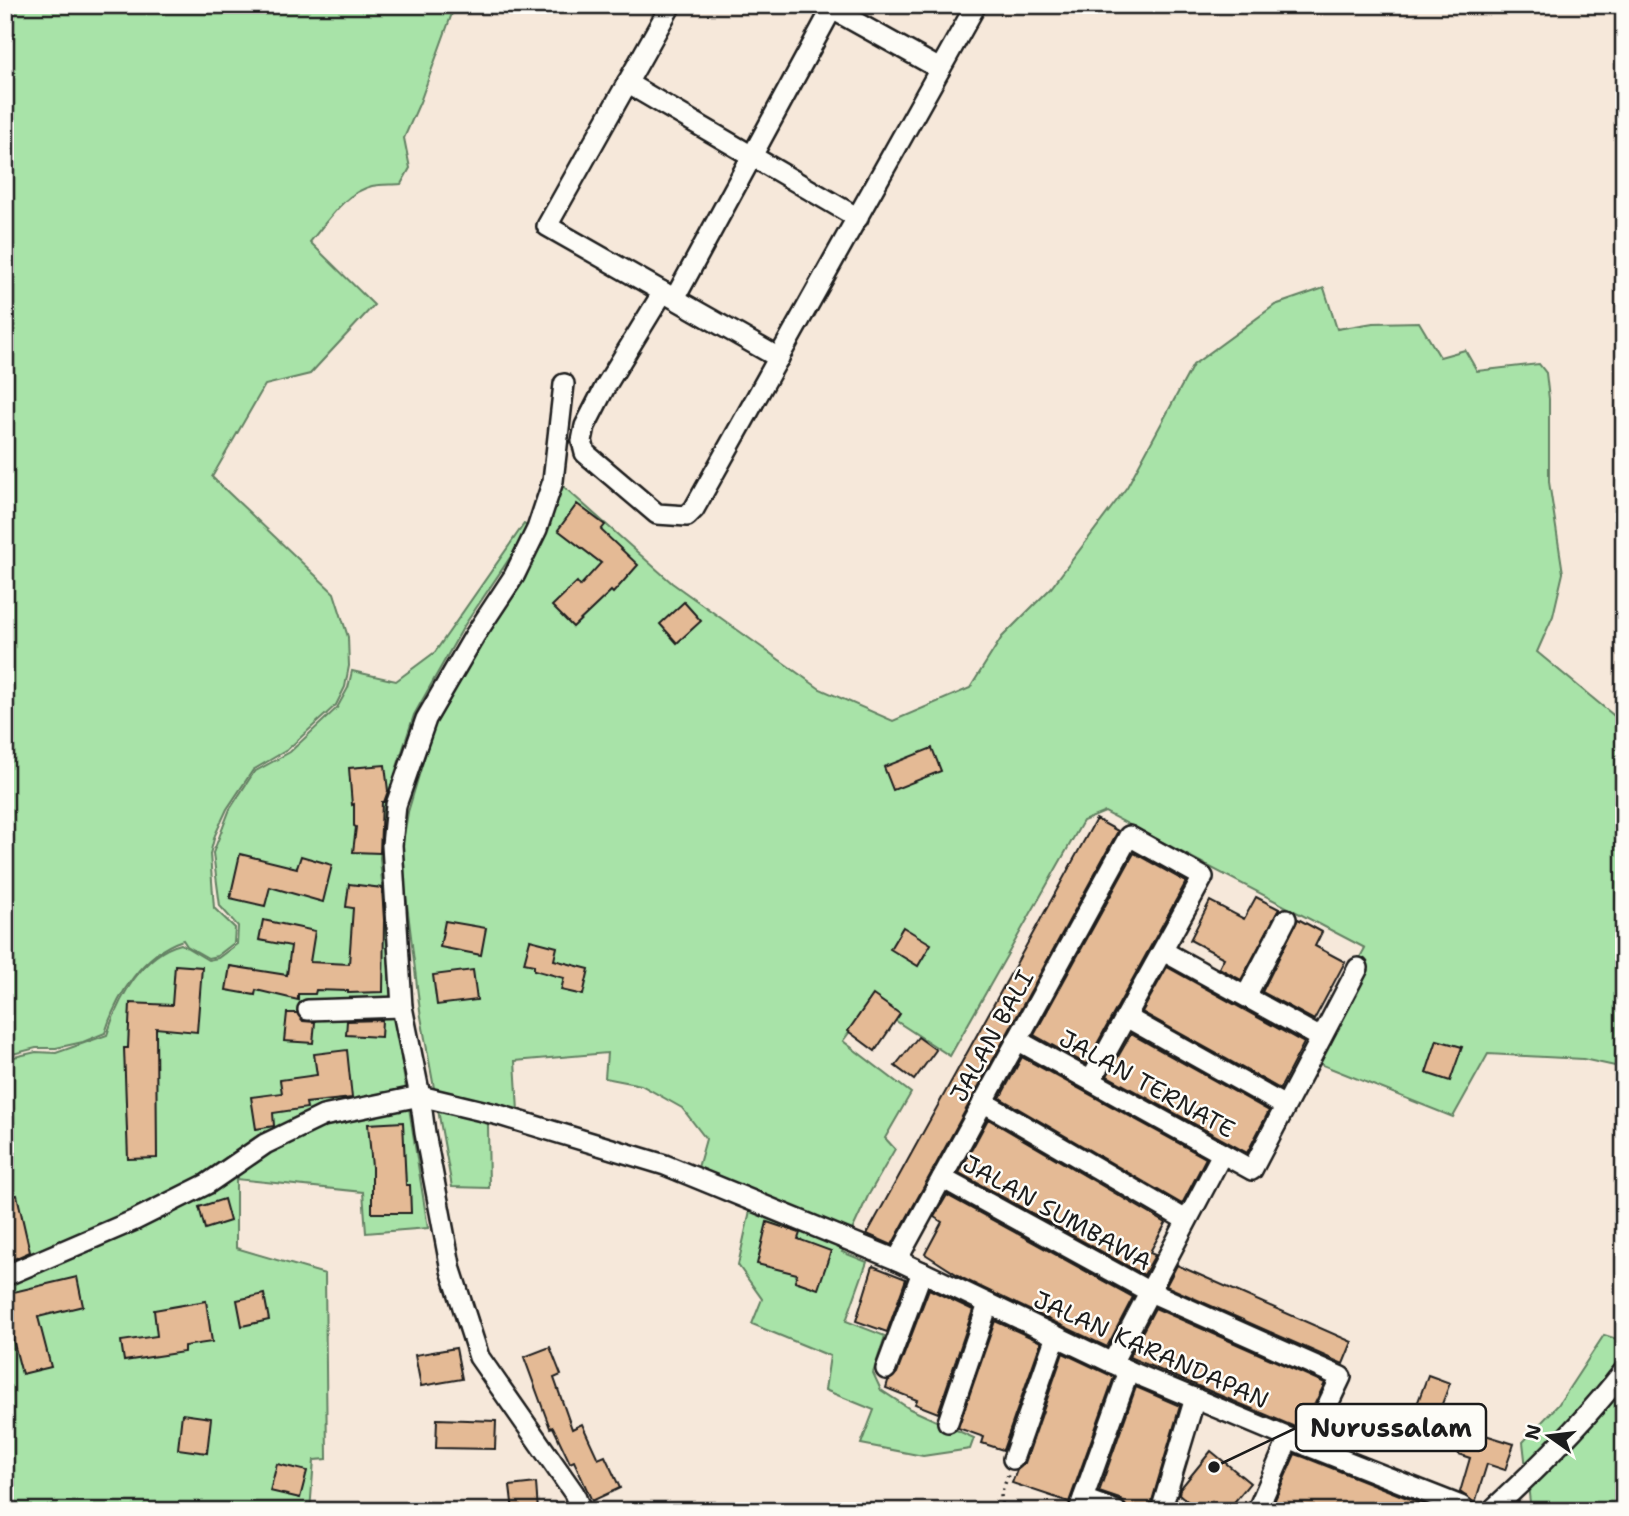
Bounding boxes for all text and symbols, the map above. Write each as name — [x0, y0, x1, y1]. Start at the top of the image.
street label: JALAN BALI — [943, 964, 1041, 1108]
street label: JALAN TERNATE — [1053, 1022, 1241, 1146]
street label: JALAN SUMBAWA — [957, 1148, 1157, 1278]
street label: JALAN KARANDAPAN — [1028, 1284, 1274, 1416]
north arrow — [1514, 1400, 1584, 1470]
callout: Nurussalam — [1296, 1404, 1486, 1451]
text: Nurussalam — [1310, 1410, 1472, 1445]
text: N — [1519, 1422, 1547, 1442]

